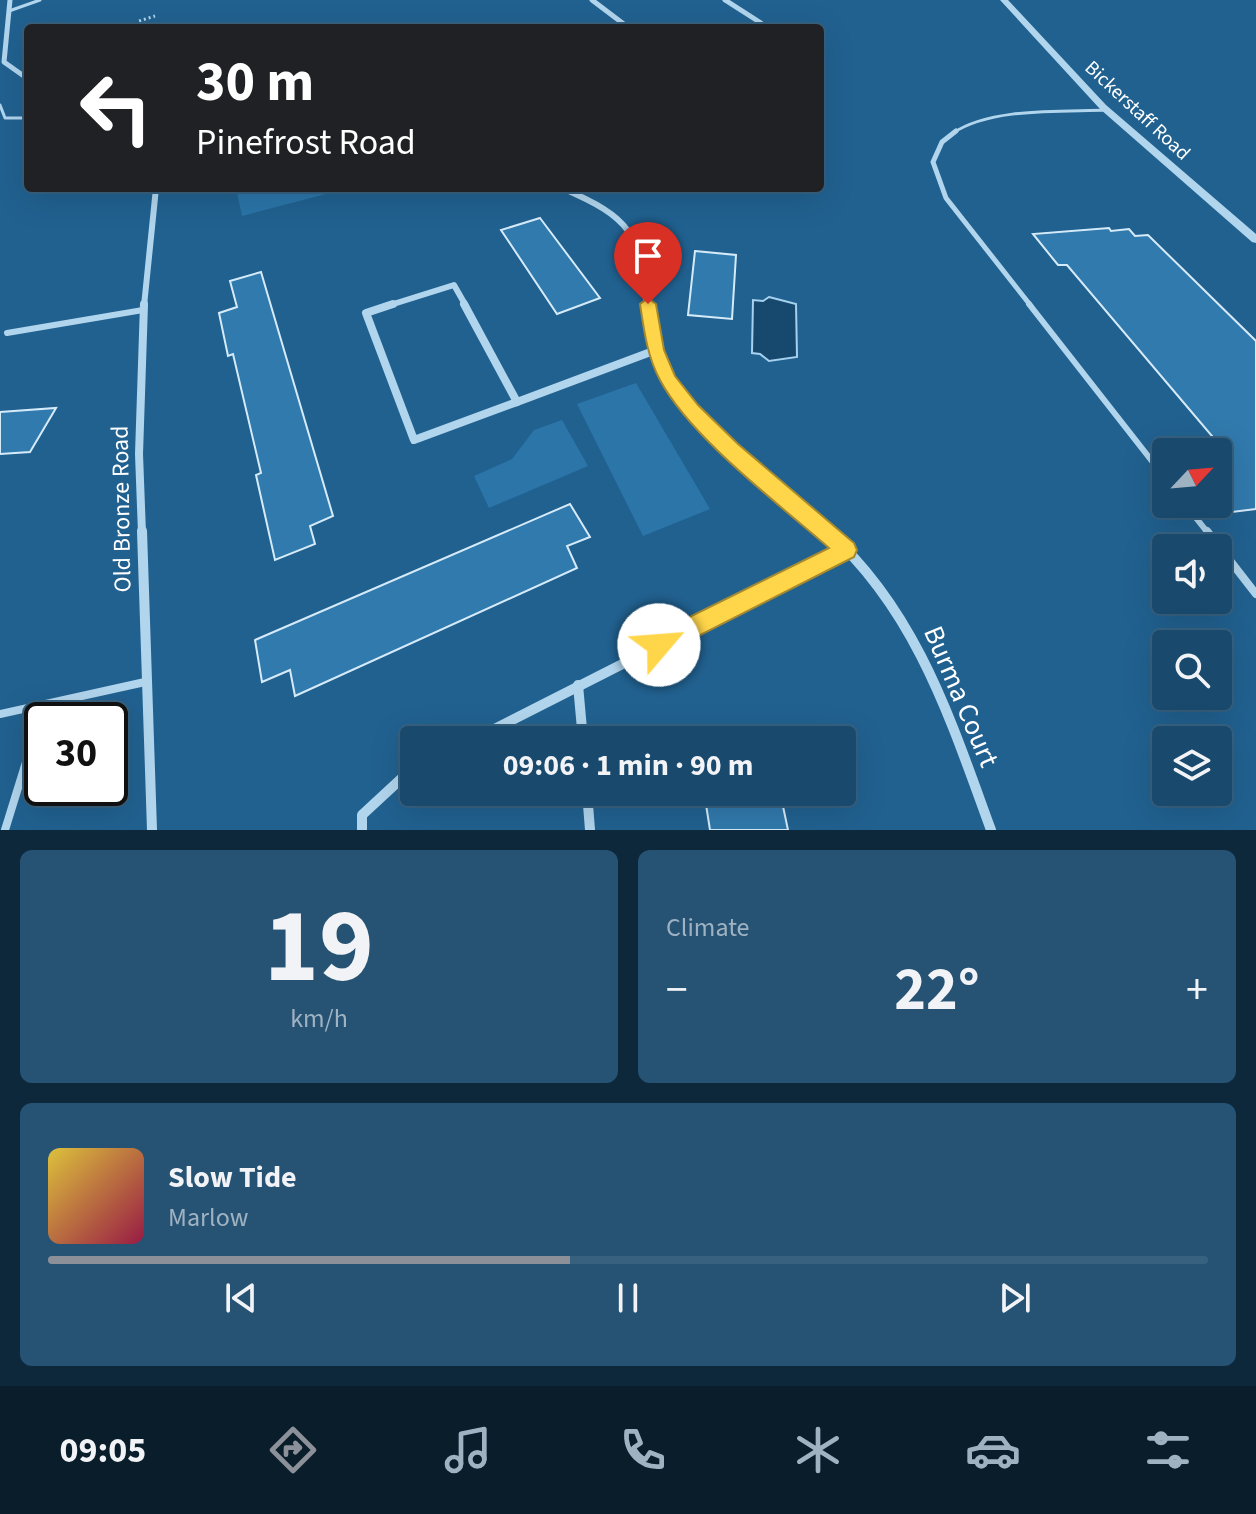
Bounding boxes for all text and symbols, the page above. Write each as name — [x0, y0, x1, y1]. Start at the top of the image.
text: 30 m — [196, 43, 314, 122]
street label: Bickerstaff Road — [1078, 54, 1196, 167]
icon: left — [64, 56, 168, 160]
text: Pinefrost Road — [196, 117, 416, 168]
pin — [614, 222, 682, 304]
icon: arrive — [626, 234, 670, 278]
street label: Old Bronze Road — [103, 425, 140, 593]
north arrow — [1152, 438, 1232, 518]
map controls — [1152, 438, 1232, 806]
button: sound — [1152, 534, 1232, 614]
position arrow — [617, 603, 701, 687]
street label: Burma Court — [913, 620, 1009, 774]
button: search — [1152, 630, 1232, 710]
speed limit sign: 30 — [24, 702, 128, 806]
button: layers — [1152, 726, 1232, 806]
text: 09:06 · 1 min · 90 m — [503, 744, 753, 787]
text: 19 — [264, 874, 374, 1022]
text: Climate — [666, 909, 750, 946]
text: 22° — [894, 948, 980, 1033]
text: − — [666, 959, 688, 1022]
text: + — [1186, 959, 1208, 1022]
text: km/h — [290, 1000, 348, 1037]
text: Slow Tide — [168, 1156, 297, 1199]
text: Marlow — [168, 1199, 248, 1236]
icon: previous — [219, 1276, 263, 1320]
icon: pause — [606, 1276, 650, 1320]
icon: next — [993, 1276, 1037, 1320]
icon: directions — [265, 1422, 321, 1478]
icon: music — [440, 1422, 496, 1478]
icon: phone — [615, 1422, 671, 1478]
icon: climate — [790, 1422, 846, 1478]
icon: car — [965, 1422, 1021, 1478]
icon: filters — [1140, 1422, 1196, 1478]
text: 09:05 — [60, 1425, 146, 1476]

